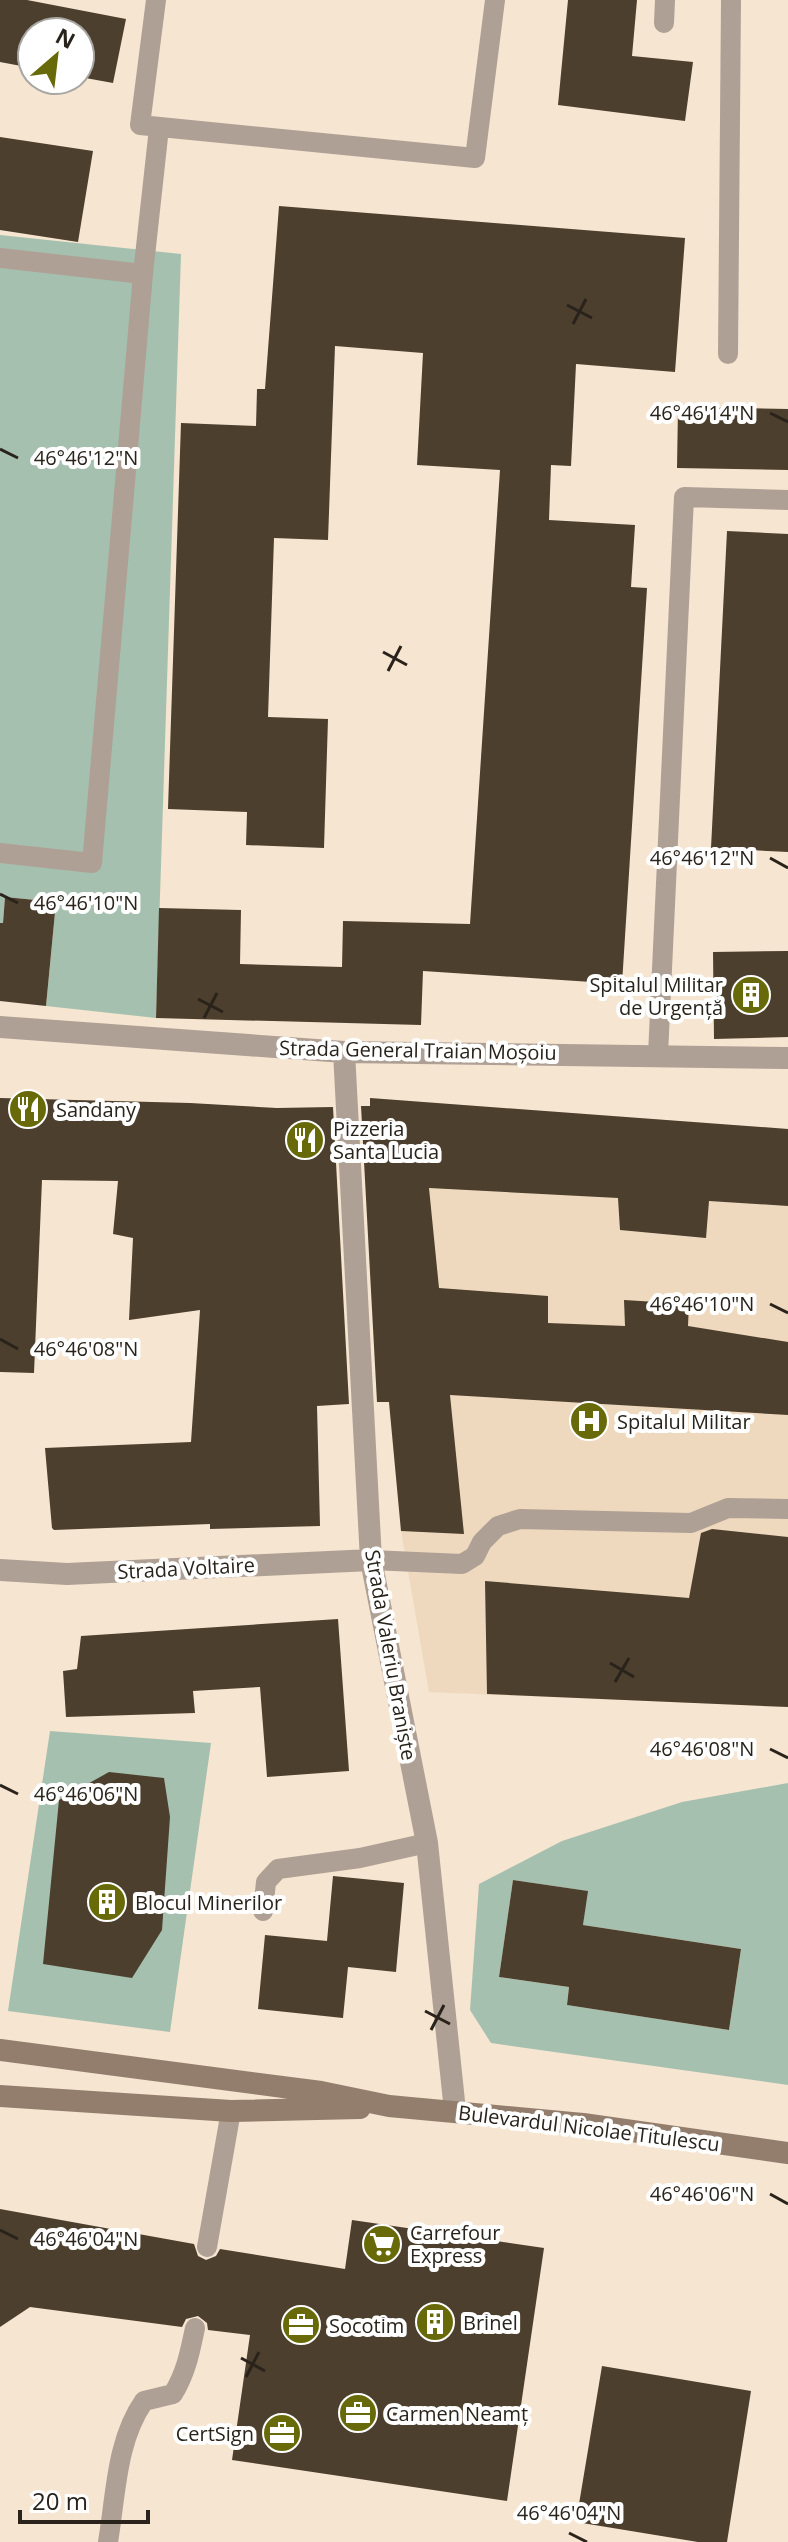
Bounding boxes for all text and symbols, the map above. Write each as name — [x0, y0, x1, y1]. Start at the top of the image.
north arrow — [16, 16, 96, 96]
text: N — [51, 20, 81, 55]
text: 46°46'14"N — [650, 399, 754, 426]
text: 46°46'12"N — [34, 444, 138, 471]
text: 46°46'12"N — [650, 844, 754, 871]
text: 46°46'10"N — [34, 889, 138, 916]
place label: Spitalul Militar de Urgență — [589, 971, 723, 1021]
building icon: Spitalul Militar de Urgență — [730, 974, 772, 1016]
street label: Strada General Traian Moșoiu — [279, 1034, 557, 1066]
restaurant icon: Sandany — [7, 1088, 49, 1130]
place label: Sandany — [56, 1096, 137, 1123]
place label: Pizzeria Santa Lucia — [333, 1115, 439, 1165]
restaurant icon: Pizzeria Santa Lucia — [284, 1119, 326, 1161]
text: 46°46'10"N — [650, 1290, 754, 1317]
text: 46°46'08"N — [34, 1335, 138, 1362]
hospital icon: Spitalul Militar — [568, 1400, 610, 1442]
place label: Spitalul Militar — [617, 1408, 751, 1435]
street label: Strada Valeriu Braniște — [359, 1548, 423, 1762]
street label: Strada Voltaire — [117, 1551, 255, 1585]
text: 46°46'08"N — [650, 1735, 754, 1762]
text: 46°46'06"N — [34, 1780, 138, 1807]
building icon: Blocul Minerilor — [86, 1881, 128, 1923]
place label: Blocul Minerilor — [135, 1889, 282, 1916]
street label: Bulevardul Nicolae Titulescu — [457, 2099, 721, 2157]
text: 46°46'06"N — [650, 2180, 754, 2207]
place label: Carrefour Express — [410, 2219, 501, 2269]
supermarket icon: Carrefour Express — [361, 2223, 403, 2265]
text: 46°46'04"N — [34, 2225, 138, 2252]
building icon: Brinel — [414, 2301, 456, 2343]
office icon: Socotim — [280, 2304, 322, 2346]
place label: Brinel — [463, 2309, 518, 2336]
place label: Socotim — [329, 2312, 404, 2339]
office icon: Carmen Neamț — [337, 2392, 379, 2434]
place label: Carmen Neamț — [386, 2400, 528, 2427]
office icon: CertSign — [261, 2412, 303, 2454]
place label: CertSign — [176, 2420, 254, 2447]
scale bar — [20, 2474, 148, 2524]
text: 20 m — [32, 2484, 88, 2517]
text: 46°46'04"N — [517, 2499, 621, 2526]

